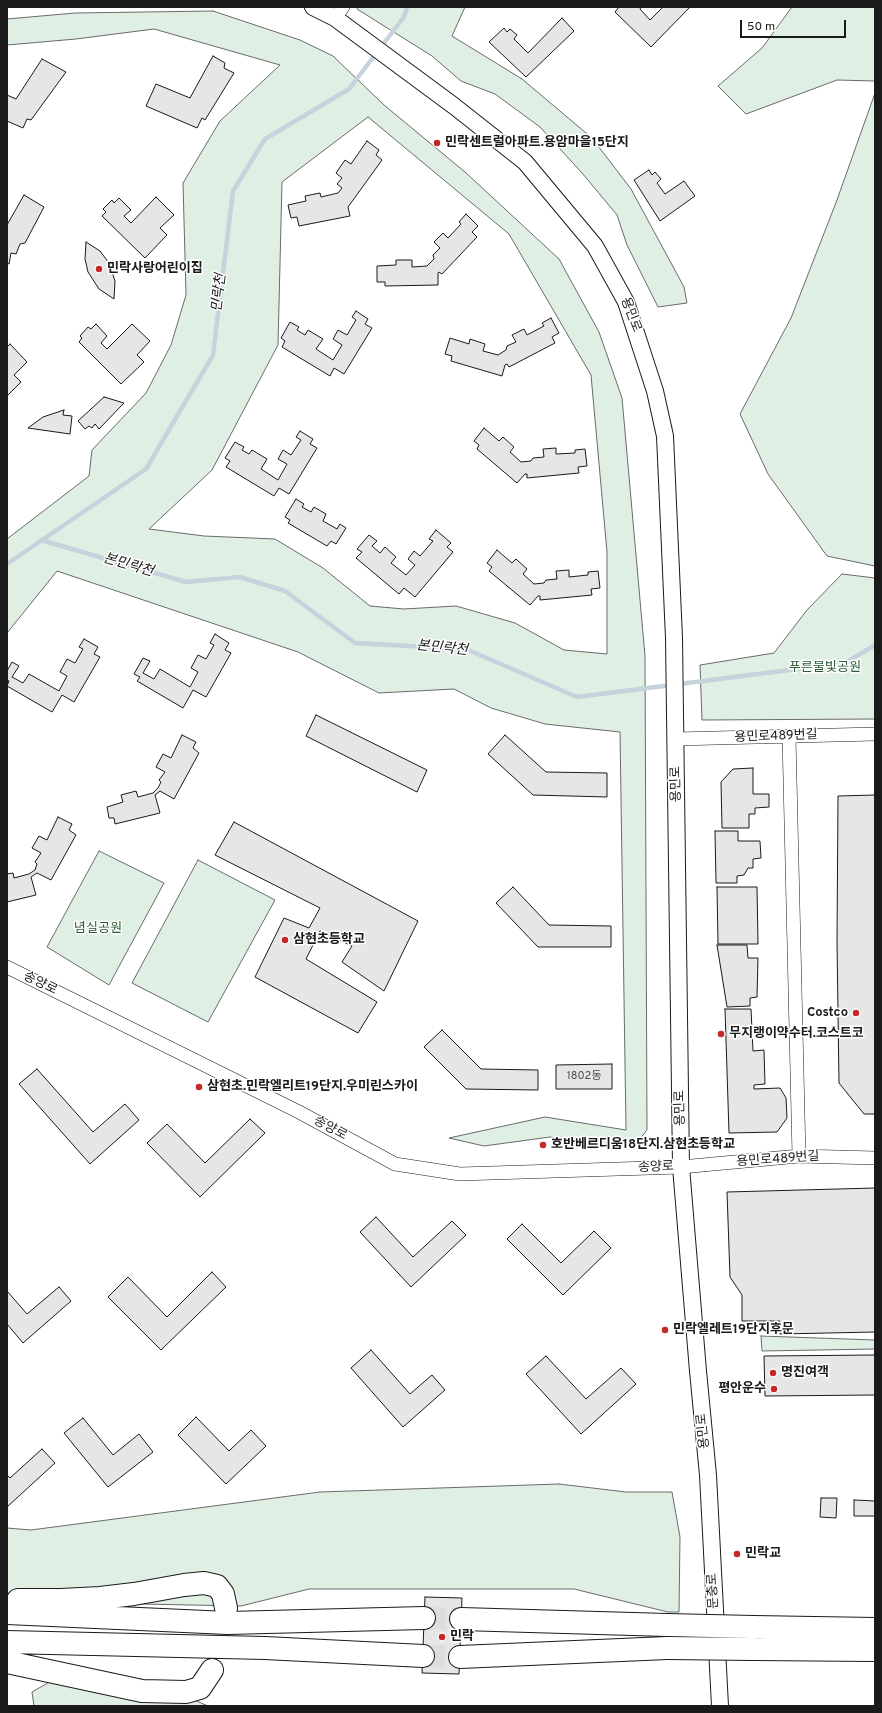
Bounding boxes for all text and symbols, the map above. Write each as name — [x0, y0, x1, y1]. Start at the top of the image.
scale bar — [742, 12, 848, 38]
text: 50 m — [747, 19, 775, 35]
place label: 민락센트럴아파트.용암마을15단지 — [445, 135, 629, 151]
marker: 민락센트럴아파트.용암마을15단지 — [432, 138, 442, 148]
place label: 민락사랑어린이집 — [107, 261, 203, 277]
marker: 민락사랑어린이집 — [94, 264, 104, 274]
water label: 민락천 — [209, 273, 231, 313]
street label: 용민로 — [616, 295, 644, 335]
water label: 본민락천 — [101, 551, 155, 581]
water label: 본민락천 — [416, 638, 468, 660]
park label: 푸른물빛공원 — [789, 660, 861, 676]
street label: 용민로489번길 — [734, 728, 818, 746]
street label: 용민로 — [669, 766, 685, 802]
park label: 념실공원 — [74, 921, 122, 937]
place label: 삼현초등학교 — [293, 932, 365, 948]
marker: 삼현초등학교 — [280, 935, 290, 945]
street label: 송양로 — [20, 969, 60, 999]
place label: Costco — [807, 1005, 848, 1021]
marker: Costco — [851, 1008, 861, 1018]
place label: 무지랭이약수터.코스트코 — [729, 1026, 864, 1042]
marker: 무지랭이약수터.코스트코 — [716, 1029, 726, 1039]
house number: 1802동 — [567, 1070, 601, 1084]
place label: 삼현초.민락엘리트19단지.우미린스카이 — [207, 1079, 418, 1095]
marker: 삼현초.민락엘리트19단지.우미린스카이 — [194, 1082, 204, 1092]
street label: 용민로 — [673, 1090, 689, 1126]
street label: 송양로 — [310, 1114, 350, 1144]
place label: 호반베르디움18단지.삼현초등학교 — [551, 1137, 735, 1153]
marker: 호반베르디움18단지.삼현초등학교 — [538, 1140, 548, 1150]
street label: 용민로489번길 — [736, 1149, 820, 1171]
street label: 송양로 — [638, 1160, 674, 1176]
place label: 민락엘레트19단지후문 — [673, 1322, 794, 1338]
marker: 민락엘레트19단지후문 — [660, 1325, 670, 1335]
place label: 명진여객 — [781, 1365, 829, 1381]
marker: 명진여객 — [768, 1368, 778, 1378]
place label: 평안운수 — [718, 1381, 766, 1397]
marker: 평안운수 — [769, 1384, 779, 1394]
street label: 용민로 — [694, 1412, 714, 1450]
place label: 민락교 — [745, 1546, 781, 1562]
marker: 민락교 — [732, 1549, 742, 1559]
street label: 문충로 — [705, 1573, 723, 1609]
place label: 민락 — [450, 1629, 474, 1645]
marker: 민락 — [437, 1632, 447, 1642]

